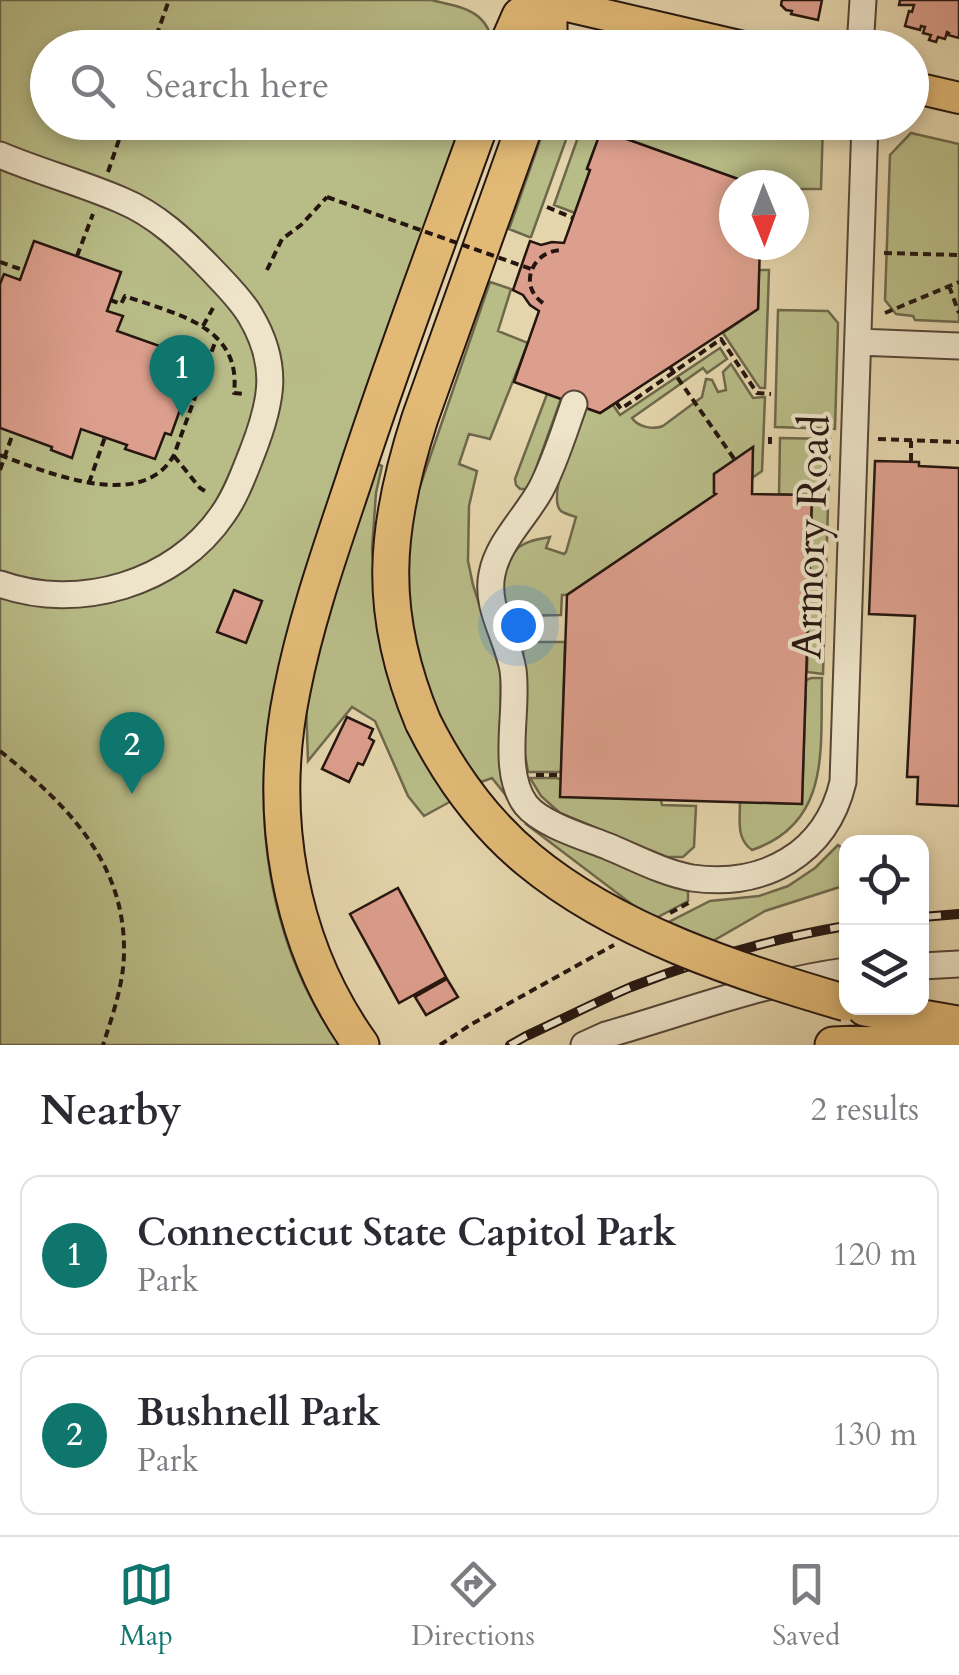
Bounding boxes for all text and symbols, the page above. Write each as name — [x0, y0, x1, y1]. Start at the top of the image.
search box — [30, 30, 929, 140]
icon: search — [65, 58, 120, 113]
text: Search here — [145, 59, 329, 111]
north arrow — [719, 170, 809, 260]
pin: 1 — [150, 334, 214, 417]
street label: Armory Road — [778, 414, 844, 660]
your location — [493, 600, 544, 651]
pin: 2 — [100, 712, 164, 794]
map controls — [839, 835, 929, 1015]
button: locate — [839, 835, 929, 925]
button: layers — [839, 925, 929, 1015]
text: Nearby — [40, 1082, 182, 1139]
text: 2 results — [811, 1088, 919, 1132]
text: Connecticut State Capitol Park — [137, 1207, 676, 1259]
text: 1 — [66, 1233, 83, 1277]
text: 120 m — [832, 1233, 917, 1277]
text: Park — [137, 1259, 199, 1303]
text: Bushnell Park — [137, 1387, 380, 1439]
text: 2 — [66, 1413, 83, 1457]
text: 130 m — [832, 1413, 917, 1457]
text: Park — [137, 1439, 199, 1483]
tab: Map — [119, 1557, 174, 1655]
tab: Directions — [411, 1557, 535, 1655]
tab: Saved — [772, 1557, 840, 1655]

